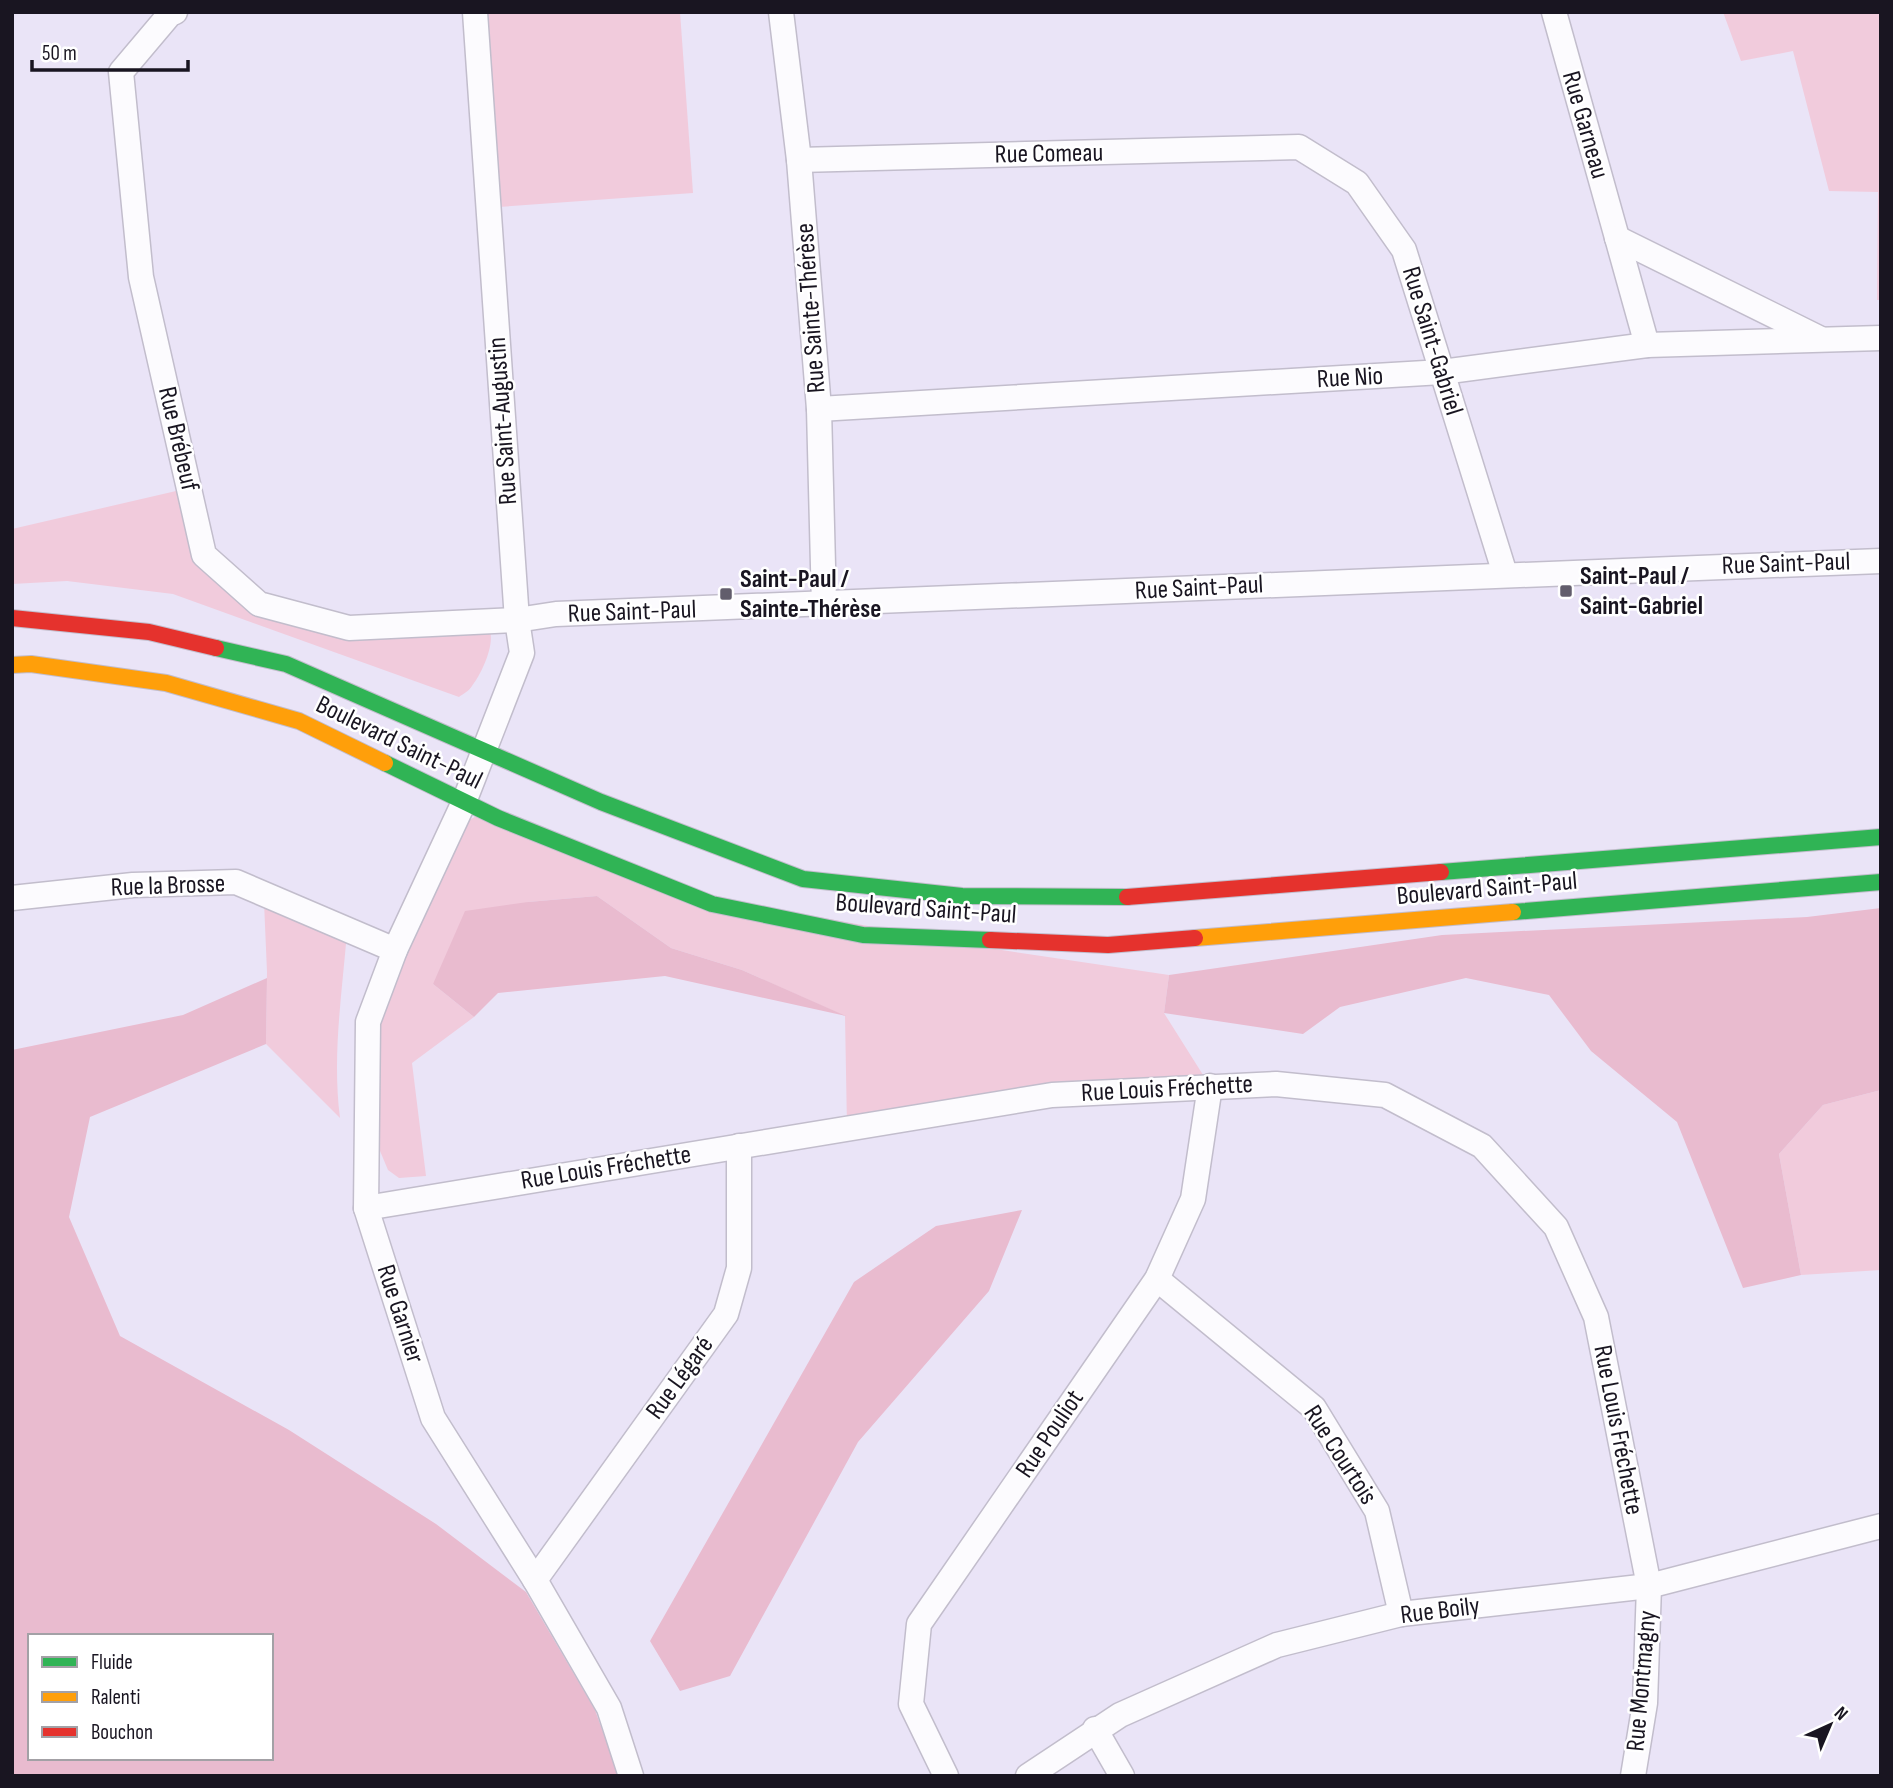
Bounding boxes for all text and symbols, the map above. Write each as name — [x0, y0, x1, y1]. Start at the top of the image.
scale bar — [32, 28, 187, 72]
text: 50 m — [42, 41, 77, 66]
street label: Rue Garneau — [1555, 68, 1615, 182]
street label: Rue Comeau — [994, 138, 1104, 170]
street label: Rue Sainte-Thérèse — [790, 222, 832, 394]
street label: Rue Saint-Gabriel — [1395, 263, 1469, 419]
street label: Rue Saint-Augustin — [482, 336, 524, 506]
street label: Rue Nio — [1316, 361, 1384, 395]
street label: Rue Brébeuf — [151, 384, 205, 495]
street label: Rue Saint-Paul — [1721, 546, 1851, 582]
place label: Saint-Paul / Saint-Gabriel — [1580, 561, 1703, 622]
place label: Saint-Paul / Sainte-Thérèse — [740, 564, 881, 625]
street label: Rue Saint-Paul — [1134, 569, 1264, 607]
marker: Saint-Paul / Saint-Gabriel — [1558, 583, 1574, 599]
marker: Saint-Paul / Sainte-Thérèse — [718, 586, 734, 602]
street label: Rue Saint-Paul — [567, 594, 697, 630]
street label: Boulevard Saint-Paul — [311, 689, 487, 797]
street label: Boulevard Saint-Paul — [1395, 866, 1579, 912]
street label: Rue la Brosse — [110, 869, 226, 903]
street label: Boulevard Saint-Paul — [835, 887, 1017, 931]
street label: Rue Louis Fréchette — [1080, 1069, 1254, 1109]
street label: Rue Louis Fréchette — [519, 1139, 693, 1197]
street label: Rue Garnier — [370, 1261, 431, 1368]
street label: Rue Légaré — [640, 1331, 720, 1425]
street label: Rue Louis Fréchette — [1586, 1343, 1650, 1517]
street label: Rue Pouliot — [1009, 1384, 1091, 1484]
street label: Rue Courtois — [1297, 1400, 1383, 1510]
street label: Rue Boily — [1399, 1591, 1481, 1631]
street label: Rue Montmagny — [1620, 1609, 1664, 1753]
legend — [28, 1634, 273, 1760]
text: Fluide — [91, 1650, 133, 1675]
text: Ralenti — [91, 1685, 140, 1710]
north arrow — [1795, 1690, 1865, 1760]
text: N — [1829, 1702, 1852, 1726]
text: Bouchon — [91, 1720, 153, 1745]

